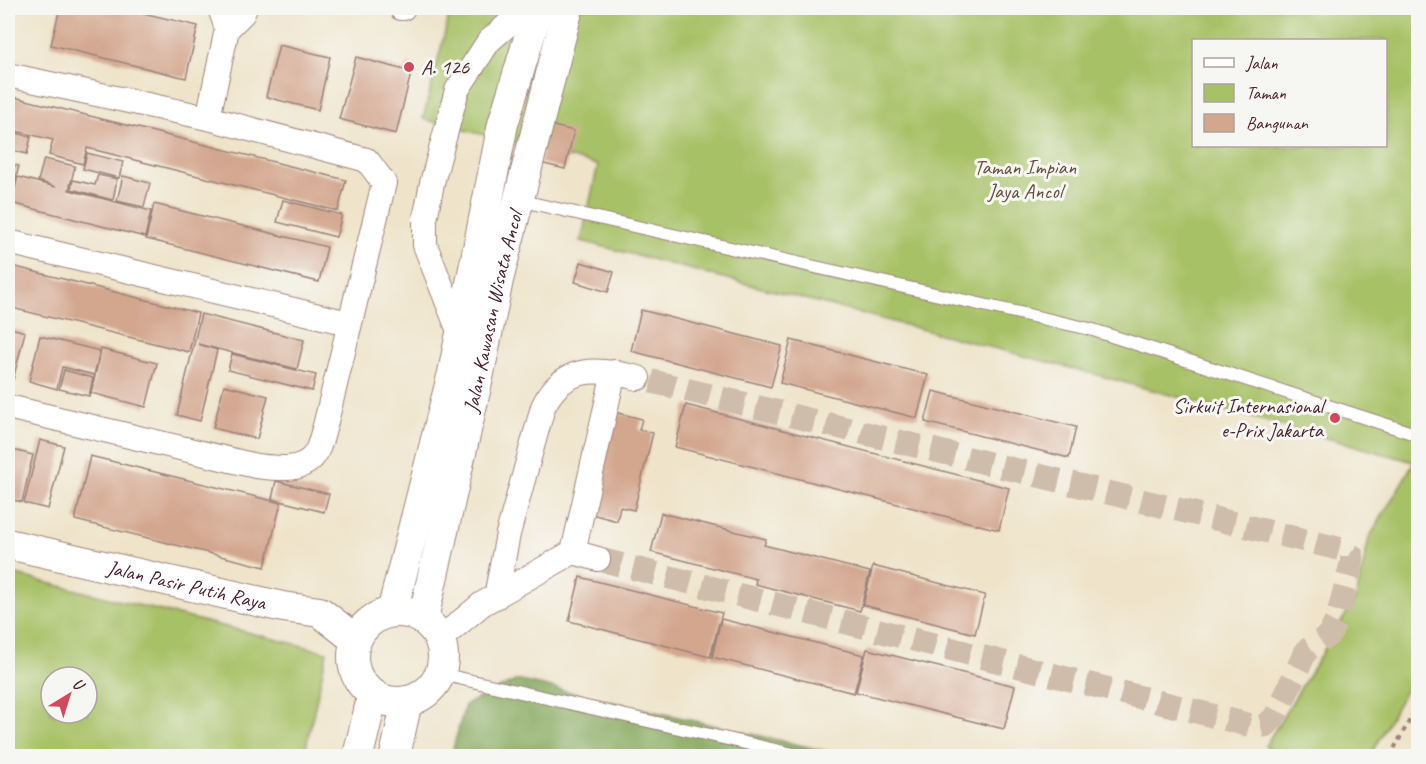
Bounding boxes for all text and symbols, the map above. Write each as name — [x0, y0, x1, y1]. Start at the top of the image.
legend — [1192, 39, 1387, 147]
text: Jalan — [1245, 52, 1278, 74]
place label: A. 126 — [421, 54, 470, 80]
marker: A. 126 — [402, 60, 416, 74]
text: Taman — [1246, 82, 1287, 104]
text: Bangunan — [1246, 112, 1309, 134]
park label: Taman Impian Jaya Ancol — [974, 154, 1077, 204]
street label: Jalan Kawasan Wisata Ancol — [457, 205, 529, 416]
place label: Sirkuit Internasional e-Prix Jakarta — [1173, 393, 1326, 443]
marker: Sirkuit Internasional e-Prix Jakarta — [1328, 411, 1342, 425]
street label: Jalan Pasir Putih Raya — [104, 554, 270, 616]
north arrow — [39, 665, 99, 725]
text: U — [68, 674, 89, 696]

